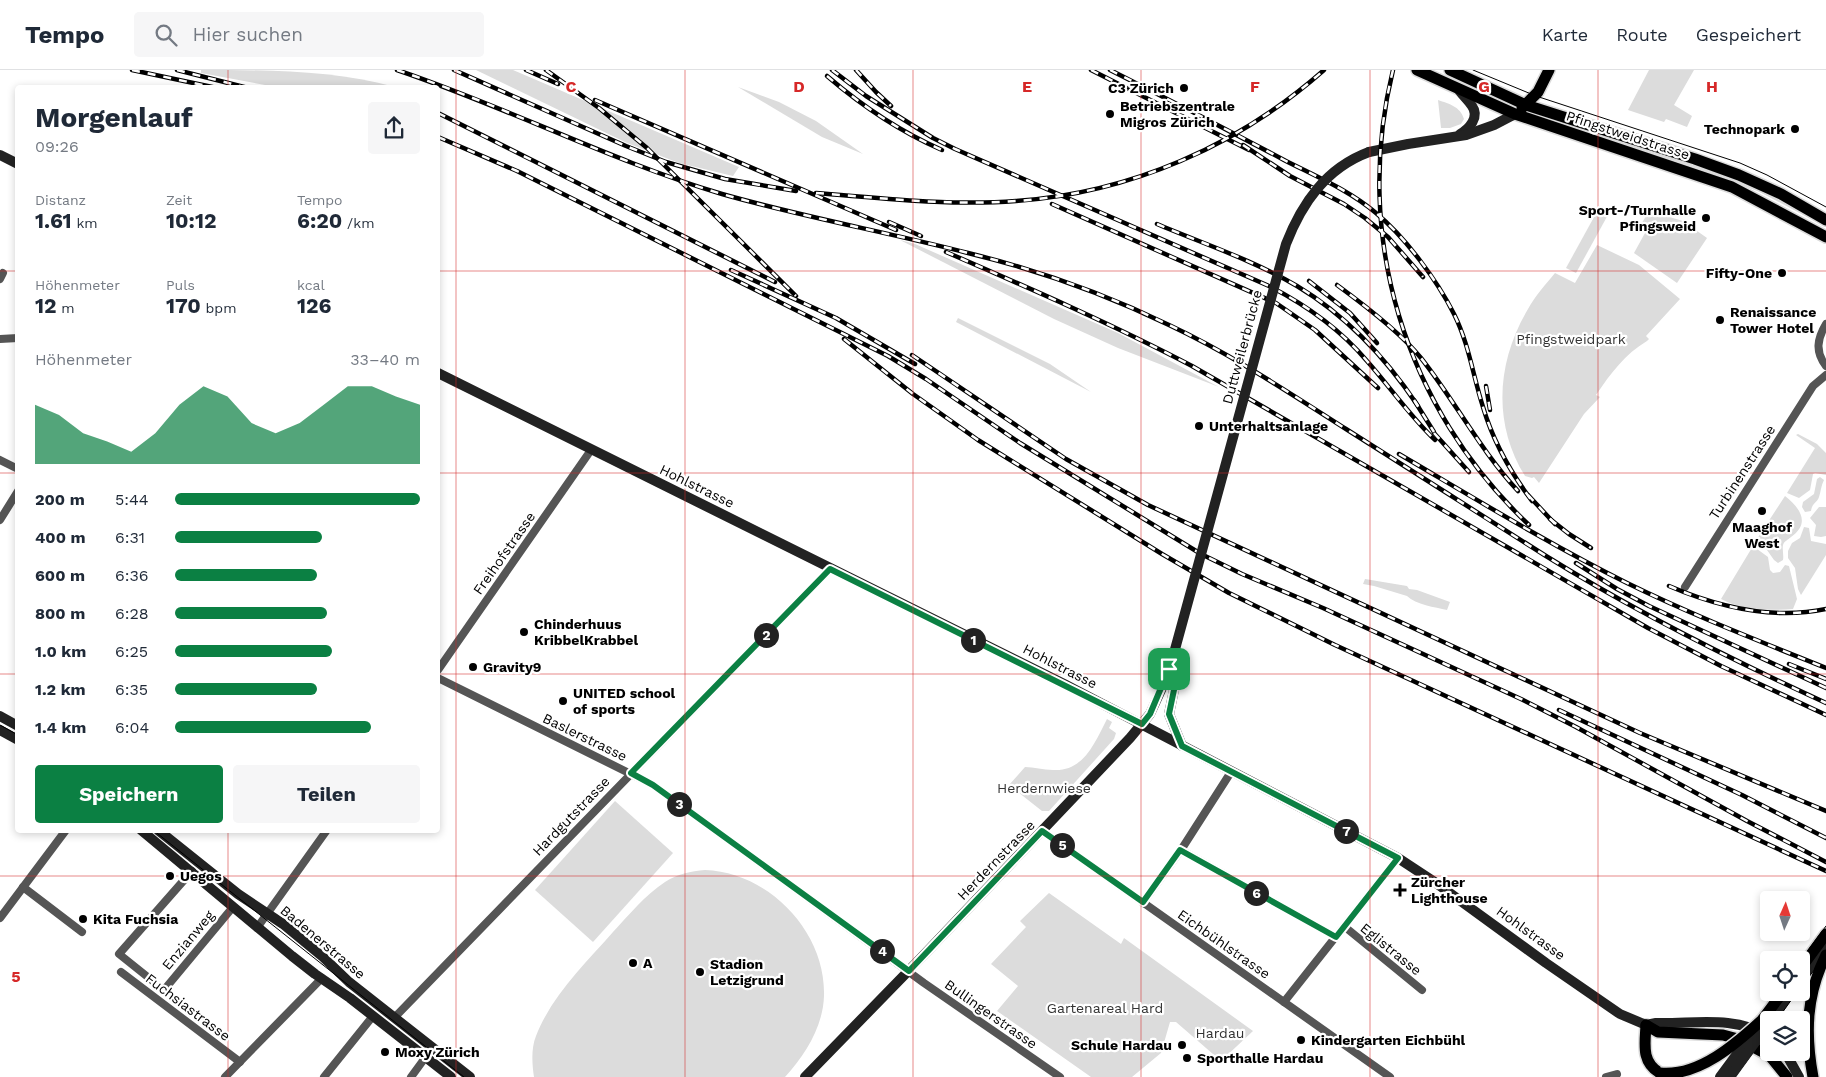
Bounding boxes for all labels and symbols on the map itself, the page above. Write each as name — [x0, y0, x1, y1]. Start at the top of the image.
text: C — [566, 77, 577, 96]
text: D — [793, 77, 805, 96]
text: E — [1022, 77, 1032, 96]
text: F — [1250, 77, 1260, 96]
text: G — [1478, 77, 1490, 96]
text: H — [1706, 77, 1718, 96]
place label: C3 Zürich — [1108, 80, 1174, 96]
marker: C3 Zürich — [1178, 82, 1190, 94]
place label: Betriebszentrale Migros Zürich — [1120, 98, 1235, 130]
marker: Betriebszentrale Migros Zürich — [1104, 108, 1116, 120]
street label: Pfingstweidstrasse — [1564, 108, 1692, 162]
place label: Technopark — [1704, 121, 1785, 137]
marker: Technopark — [1789, 123, 1801, 135]
place label: Sport-/Turnhalle Pfingsweid — [1579, 202, 1696, 234]
marker: Sport-/Turnhalle Pfingsweid — [1700, 212, 1712, 224]
place label: Fifty-One — [1706, 265, 1772, 281]
marker: Fifty-One — [1776, 267, 1788, 279]
street label: Duttweilerbrücke — [1219, 288, 1265, 406]
place label: Renaissance Tower Hotel — [1730, 304, 1816, 336]
marker: Renaissance Tower Hotel — [1714, 314, 1726, 326]
park label: Pfingstweidpark — [1516, 331, 1626, 347]
place label: Unterhaltsanlage — [1209, 418, 1328, 434]
marker: Unterhaltsanlage — [1193, 420, 1205, 432]
street label: Turbinenstrasse — [1706, 422, 1778, 522]
street label: Hohlstrasse — [657, 461, 737, 511]
marker: Maaghof West — [1756, 505, 1768, 517]
street label: Freihofstrasse — [470, 509, 538, 597]
place label: Maaghof West — [1732, 519, 1792, 551]
place label: Chinderhuus KribbelKrabbel — [534, 616, 638, 648]
pin: 2 — [754, 622, 778, 648]
marker: Chinderhuus KribbelKrabbel — [518, 626, 530, 638]
pin: 1 — [960, 628, 986, 652]
street label: Hohlstrasse — [1020, 640, 1100, 692]
pin — [1148, 648, 1190, 690]
place label: Gravity9 — [483, 659, 541, 675]
marker: Gravity9 — [467, 661, 479, 673]
place label: UNITED school of sports — [573, 685, 676, 717]
marker: UNITED school of sports — [557, 695, 569, 707]
street label: Baslerstrasse — [540, 710, 630, 764]
street label: Hardgutstrasse — [529, 773, 613, 859]
park label: Herdernwiese — [997, 780, 1091, 796]
pin: 3 — [666, 792, 692, 816]
street label: Herdernstrasse — [954, 817, 1038, 903]
pin: 7 — [1334, 818, 1358, 844]
pin: 5 — [1050, 832, 1074, 858]
place label: Uegos — [180, 868, 222, 884]
marker: Uegos — [164, 870, 176, 882]
place label: Zürcher Lighthouse — [1411, 874, 1488, 906]
pin: 6 — [1244, 880, 1268, 906]
marker: Zürcher Lighthouse — [1393, 883, 1407, 897]
north arrow — [1760, 891, 1810, 941]
street label: Badenerstrasse — [277, 902, 369, 982]
street label: Hohlstrasse — [1494, 903, 1568, 963]
street label: Eichbühlstrasse — [1175, 906, 1273, 982]
street label: Enzianweg — [159, 907, 218, 973]
place label: Kita Fuchsia — [93, 911, 179, 927]
marker: Kita Fuchsia — [77, 913, 89, 925]
street label: Eglistrasse — [1357, 920, 1425, 978]
pin: 4 — [870, 938, 894, 964]
place label: A — [643, 955, 653, 971]
place label: Stadion Letzigrund — [710, 956, 784, 988]
marker: A — [627, 957, 639, 969]
marker: Stadion Letzigrund — [694, 966, 706, 978]
text: 5 — [11, 967, 21, 986]
street label: Fuchsiastrasse — [143, 970, 233, 1044]
street label: Bullingerstrasse — [942, 976, 1040, 1052]
park label: Gartenareal Hard — [1047, 1000, 1163, 1016]
park label: Hardau — [1196, 1025, 1244, 1041]
place label: Kindergarten Eichbühl — [1311, 1032, 1466, 1048]
marker: Kindergarten Eichbühl — [1295, 1034, 1307, 1046]
place label: Schule Hardau — [1071, 1037, 1172, 1053]
marker: Schule Hardau — [1176, 1039, 1188, 1051]
place label: Moxy Zürich — [395, 1044, 480, 1060]
marker: Moxy Zürich — [379, 1046, 391, 1058]
place label: Sporthalle Hardau — [1197, 1050, 1323, 1066]
marker: Sporthalle Hardau — [1181, 1052, 1193, 1064]

